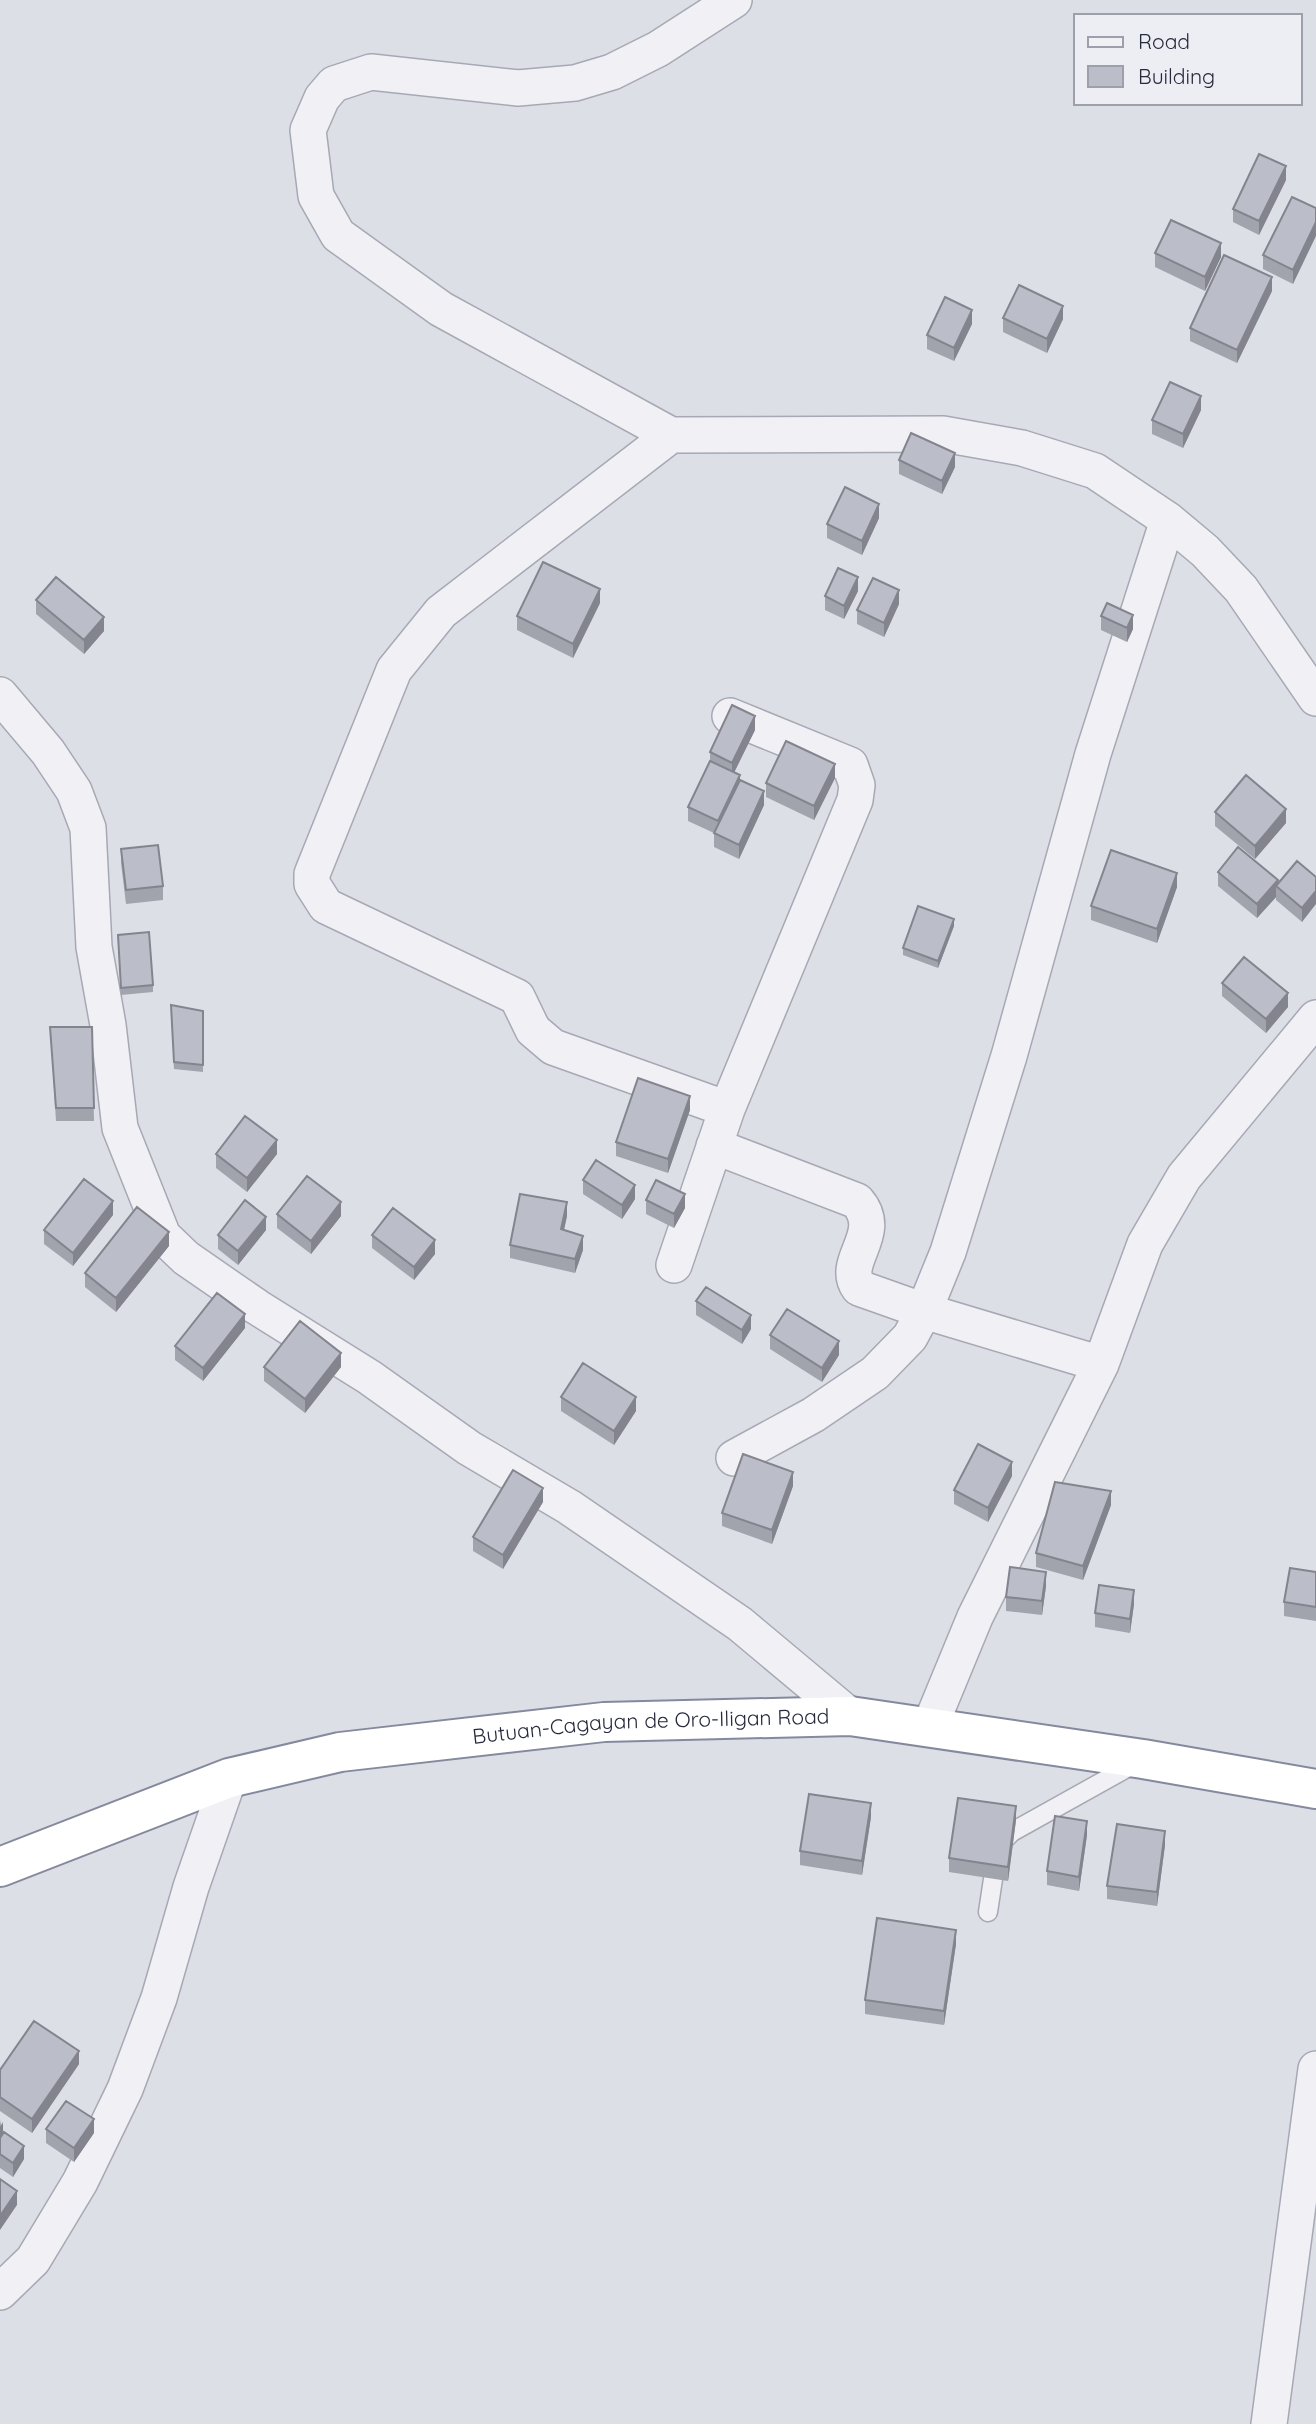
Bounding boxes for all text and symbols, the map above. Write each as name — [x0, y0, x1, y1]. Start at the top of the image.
legend — [1074, 14, 1302, 105]
text: Road — [1138, 28, 1190, 54]
text: Building — [1138, 63, 1215, 89]
street label: Butuan-Cagayan de Oro-Iligan Road — [471, 1703, 830, 1749]

